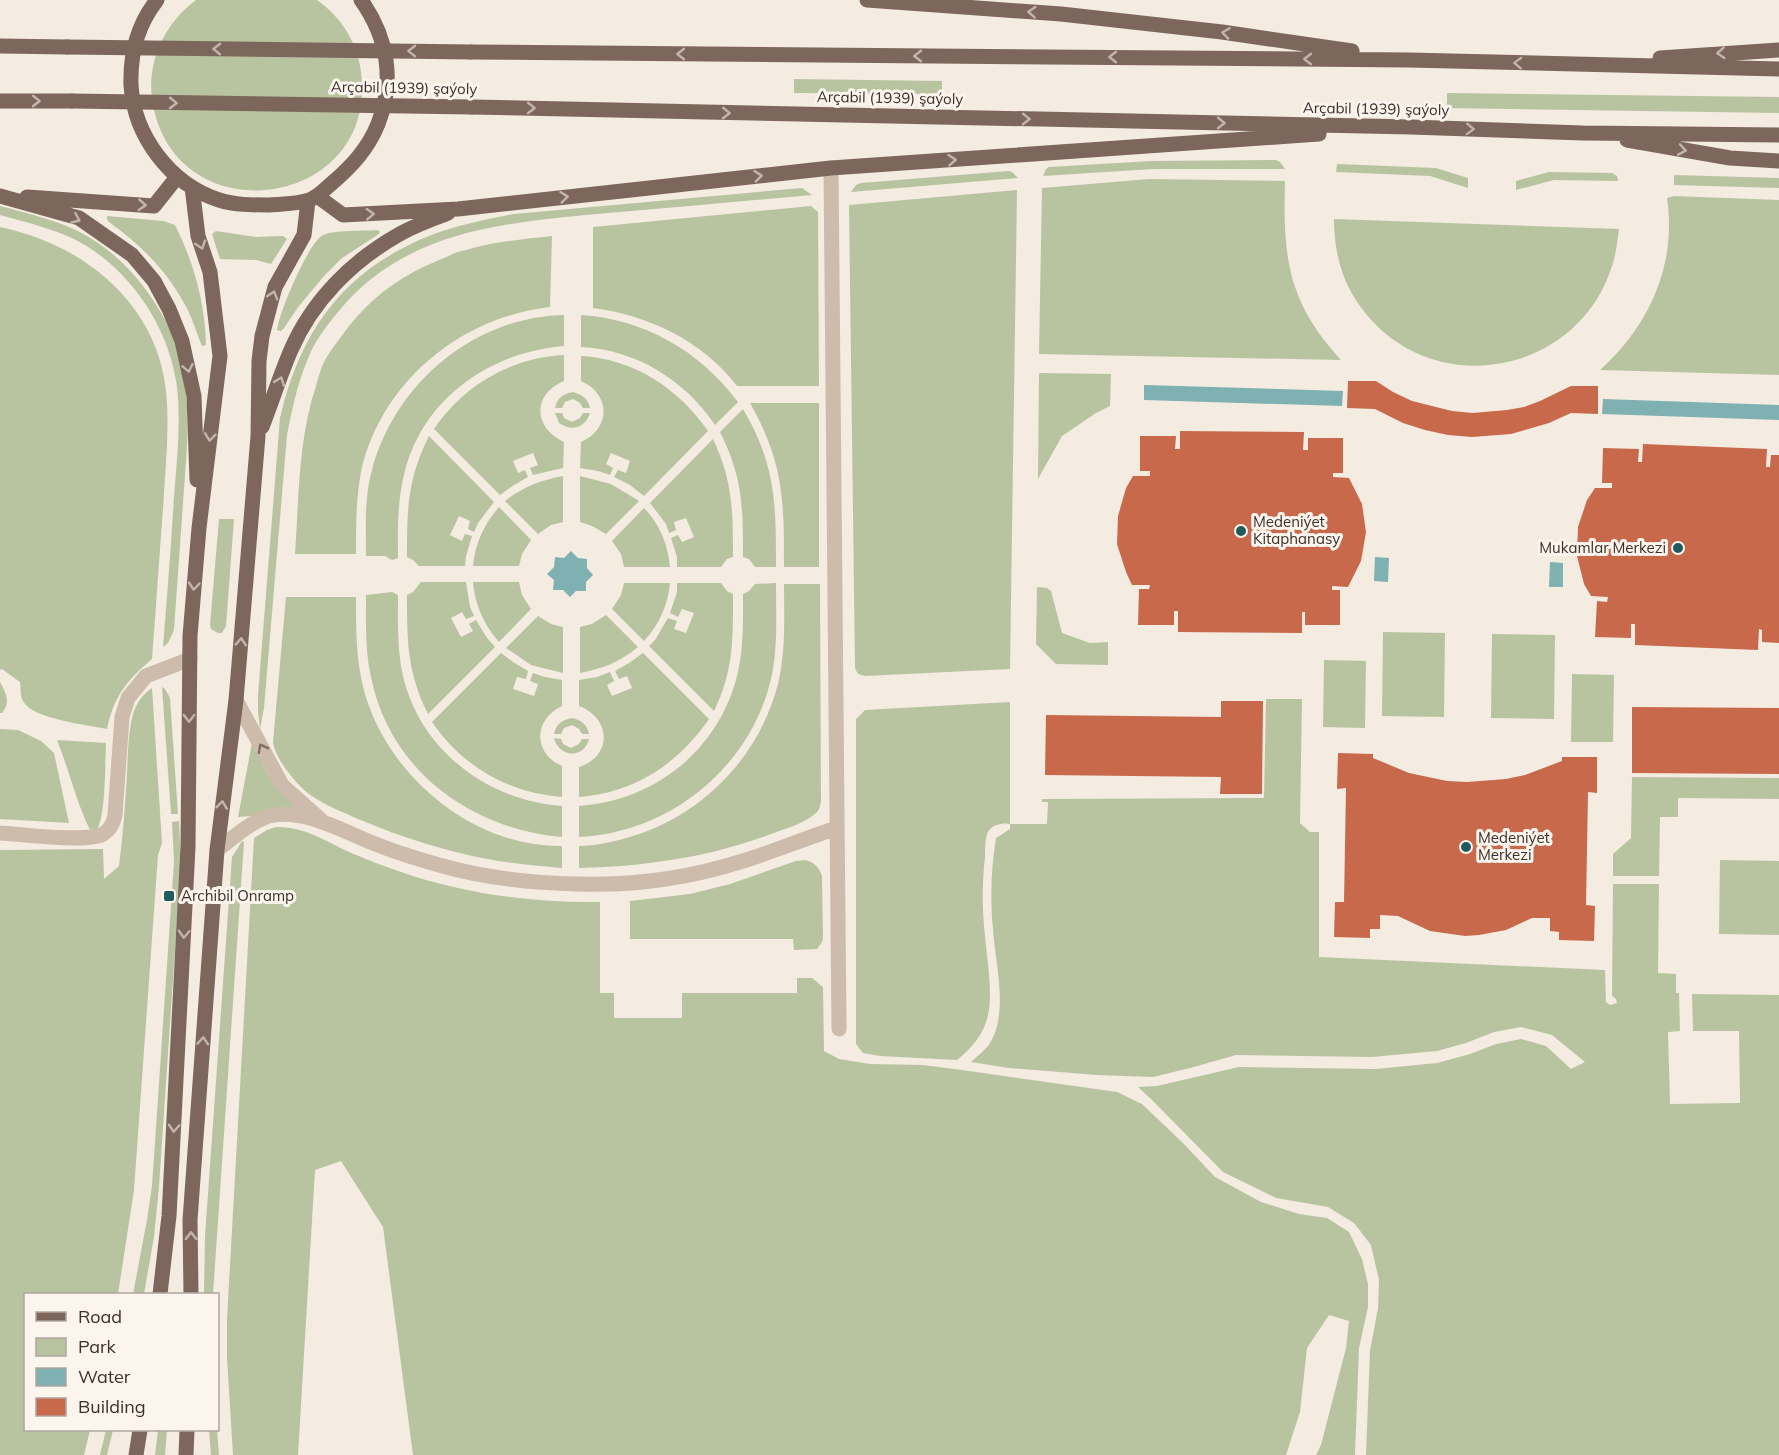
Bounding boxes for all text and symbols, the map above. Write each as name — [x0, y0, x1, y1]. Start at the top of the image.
one-way arrow — [1028, 6, 1037, 19]
one-way arrow — [1222, 28, 1231, 40]
one-way arrow — [213, 43, 222, 55]
one-way arrow — [408, 45, 417, 57]
one-way arrow — [1716, 46, 1725, 59]
one-way arrow — [677, 48, 686, 60]
one-way arrow — [914, 50, 923, 62]
one-way arrow — [1109, 51, 1118, 63]
one-way arrow — [1304, 53, 1313, 65]
one-way arrow — [1514, 56, 1523, 69]
street label: Arçabil (1939) şaýoly — [331, 77, 477, 98]
street label: Arçabil (1939) şaýoly — [817, 87, 963, 108]
one-way arrow — [32, 95, 41, 107]
one-way arrow — [168, 97, 177, 109]
street label: Arçabil (1939) şaýoly — [1303, 98, 1449, 119]
one-way arrow — [526, 102, 535, 115]
one-way arrow — [721, 106, 730, 119]
one-way arrow — [1021, 113, 1030, 125]
one-way arrow — [1216, 117, 1225, 129]
one-way arrow — [1465, 123, 1474, 135]
one-way arrow — [1677, 143, 1687, 156]
one-way arrow — [948, 154, 957, 167]
one-way arrow — [753, 170, 763, 183]
one-way arrow — [560, 191, 569, 204]
one-way arrow — [138, 198, 147, 211]
one-way arrow — [365, 207, 374, 220]
one-way arrow — [70, 212, 81, 224]
one-way arrow — [194, 239, 207, 250]
one-way arrow — [266, 290, 278, 301]
one-way arrow — [181, 363, 194, 373]
one-way arrow — [272, 376, 285, 387]
one-way arrow — [204, 432, 217, 441]
place label: Medeniýet Kitaphanasy — [1253, 512, 1340, 548]
marker: Medeniýet Kitaphanasy — [1234, 524, 1248, 538]
place label: Mukamlar Merkezi — [1539, 538, 1666, 557]
marker: Mukamlar Merkezi — [1671, 541, 1685, 555]
one-way arrow — [188, 581, 201, 590]
one-way arrow — [234, 637, 247, 646]
one-way arrow — [183, 713, 196, 722]
one-way arrow — [258, 744, 269, 754]
one-way arrow — [216, 801, 228, 810]
place label: Medeniýet Merkezi — [1478, 828, 1550, 864]
marker: Medeniýet Merkezi — [1459, 840, 1473, 854]
place label: Archibil Onramp — [181, 886, 294, 905]
marker: Archibil Onramp — [162, 889, 176, 903]
one-way arrow — [177, 929, 190, 938]
one-way arrow — [196, 1037, 209, 1046]
one-way arrow — [167, 1124, 180, 1133]
one-way arrow — [184, 1232, 197, 1241]
legend — [24, 1293, 219, 1431]
text: Road — [78, 1305, 122, 1328]
text: Park — [78, 1335, 117, 1358]
text: Water — [78, 1365, 131, 1388]
text: Building — [78, 1395, 146, 1418]

